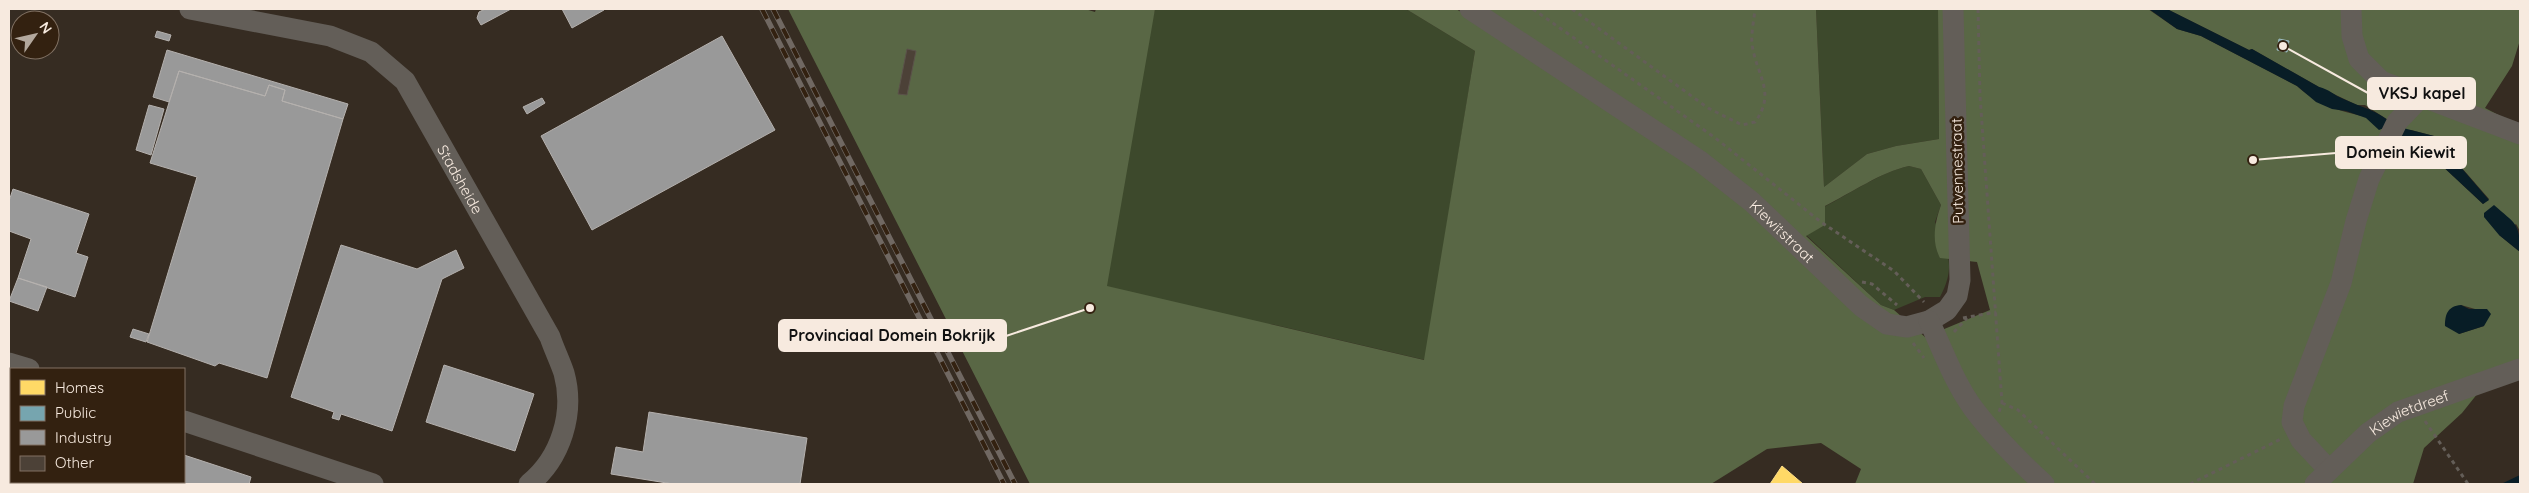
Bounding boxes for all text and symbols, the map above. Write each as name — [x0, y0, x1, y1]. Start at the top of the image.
north arrow — [10, 10, 60, 60]
text: N — [35, 18, 56, 37]
callout: VKSJ kapel — [2368, 78, 2475, 109]
text: VKSJ kapel — [2379, 83, 2465, 103]
street label: Putvennestraat — [1947, 118, 1967, 224]
callout: Domein Kiewit — [2336, 137, 2466, 168]
street label: Stadsheide — [433, 141, 488, 217]
text: Domein Kiewit — [2346, 142, 2456, 162]
street label: Kiewitstraat — [1746, 196, 1819, 267]
callout: Provinciaal Domein Bokrijk — [779, 320, 1006, 351]
text: Provinciaal Domein Bokrijk — [789, 325, 995, 345]
legend — [10, 368, 185, 483]
text: Homes — [55, 378, 104, 397]
street label: Kiewietdreef — [2365, 385, 2452, 439]
text: Public — [55, 403, 96, 422]
text: Industry — [55, 428, 112, 447]
text: Other — [55, 453, 95, 472]

